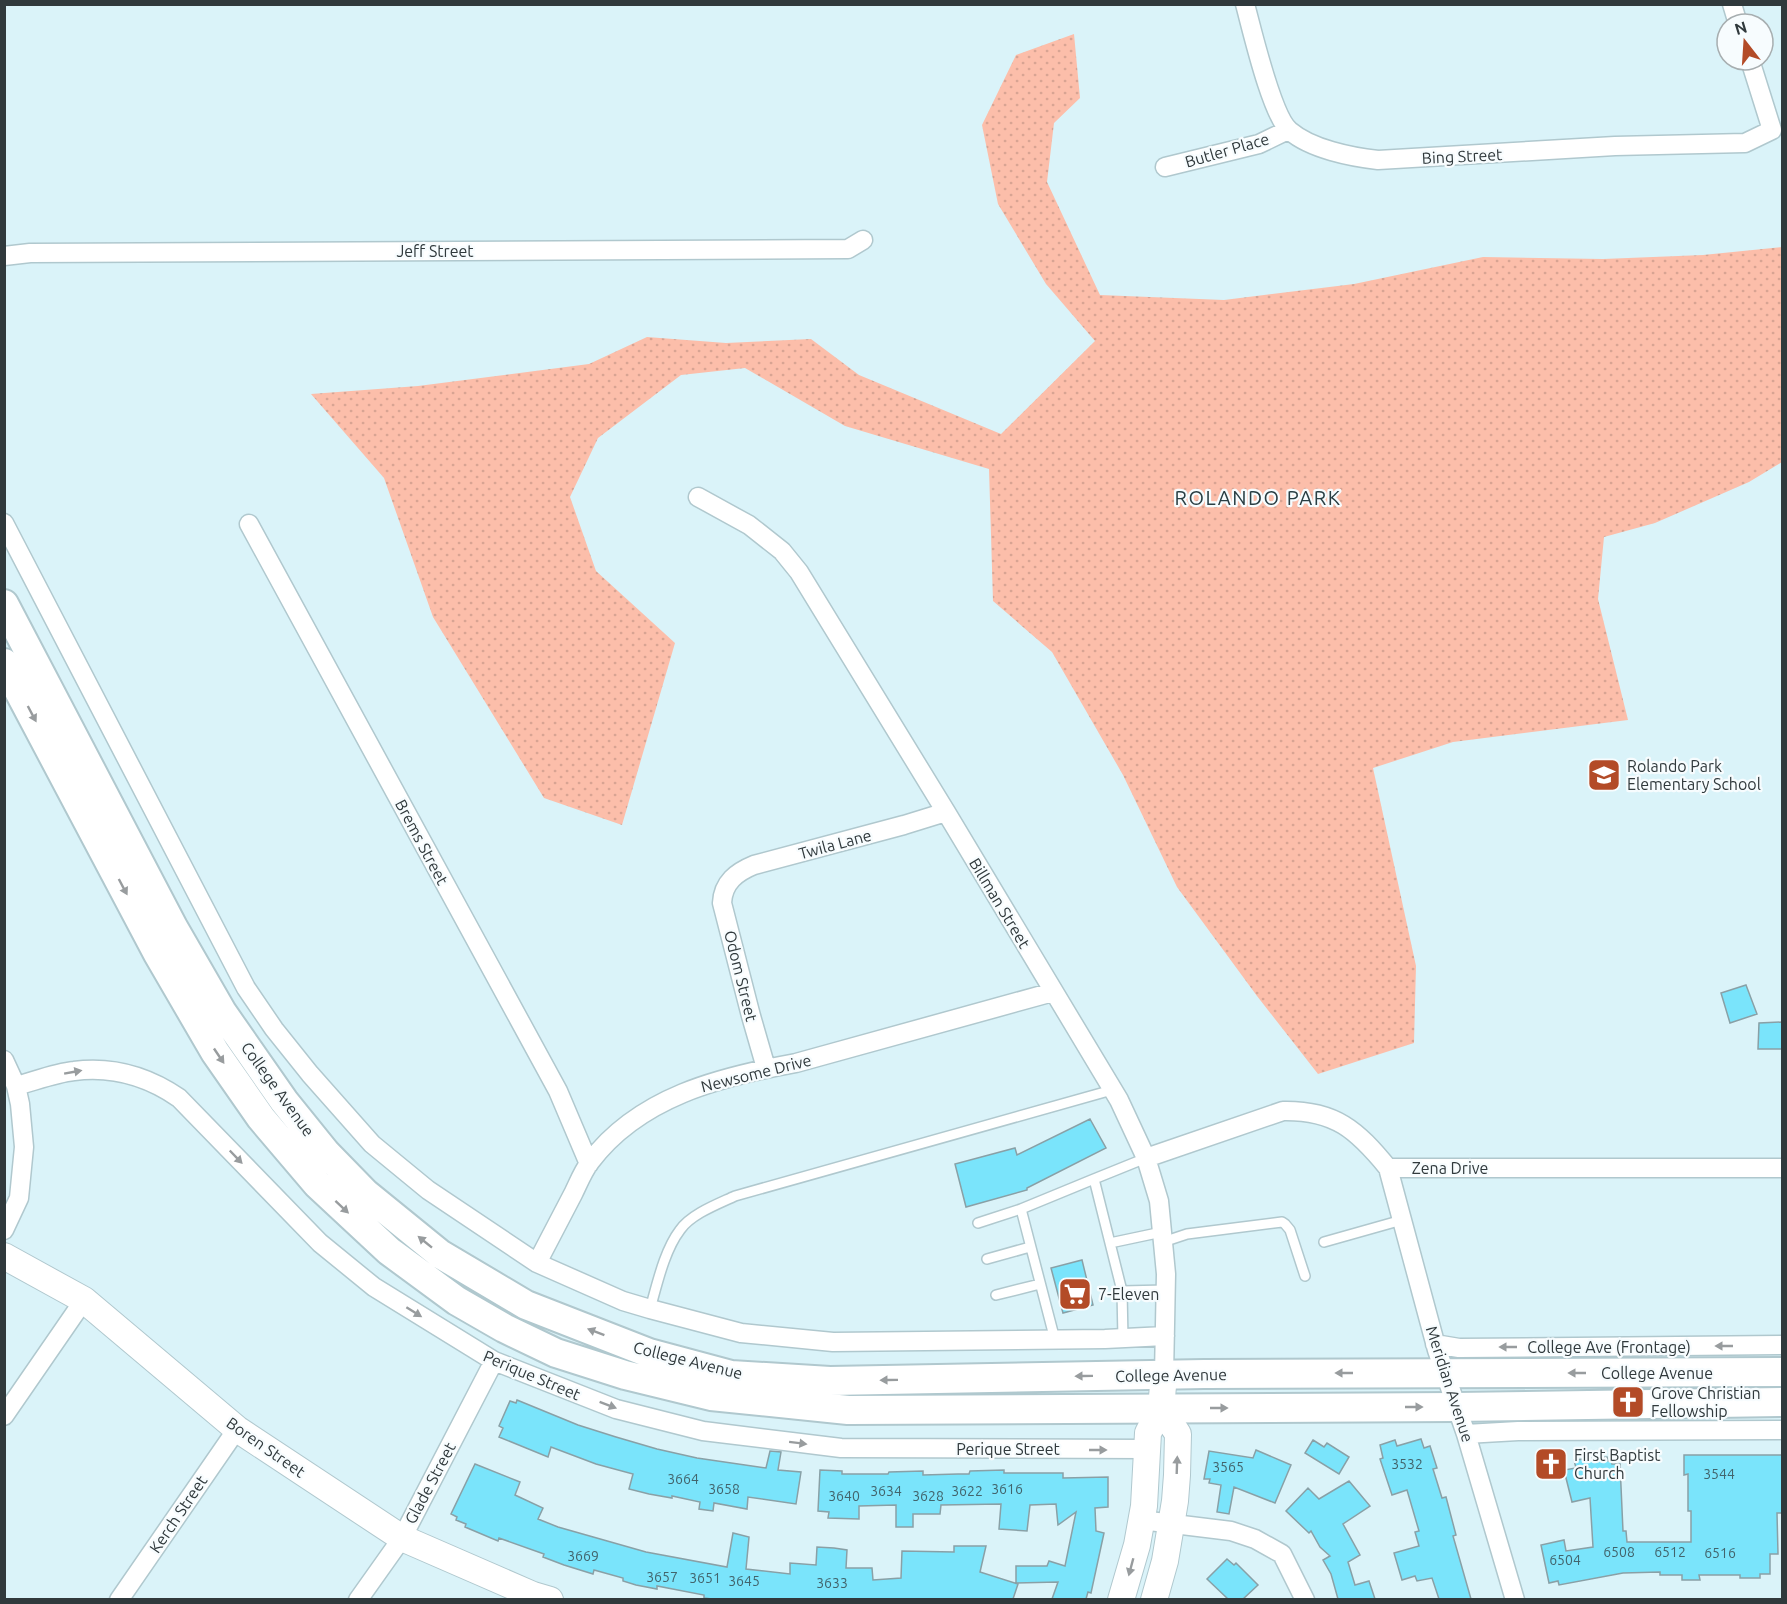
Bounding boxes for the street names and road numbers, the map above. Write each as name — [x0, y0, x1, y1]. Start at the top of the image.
street label: Butler Place — [1183, 129, 1271, 171]
street label: Bing Street — [1421, 145, 1503, 167]
street label: Jeff Street — [396, 242, 474, 260]
street label: Brems Street — [392, 796, 452, 888]
street label: Twila Lane — [797, 826, 873, 862]
street label: Billman Street — [966, 855, 1034, 952]
street label: Odom Street — [721, 929, 761, 1024]
street label: College Avenue — [238, 1038, 318, 1140]
street label: Newsome Drive — [699, 1051, 813, 1095]
street label: Zena Drive — [1412, 1159, 1488, 1177]
street label: Meridian Avenue — [1423, 1324, 1477, 1444]
street label: College Avenue — [632, 1338, 744, 1382]
street label: College Ave (Frontage) — [1527, 1338, 1691, 1357]
street label: Perique Street — [481, 1346, 584, 1404]
street label: College Avenue — [1601, 1364, 1713, 1382]
street label: College Avenue — [1115, 1365, 1227, 1385]
street label: Boren Street — [223, 1413, 309, 1481]
street label: Glade Street — [401, 1439, 459, 1527]
street label: Perique Street — [956, 1440, 1061, 1458]
street label: Kerch Street — [146, 1471, 211, 1556]

